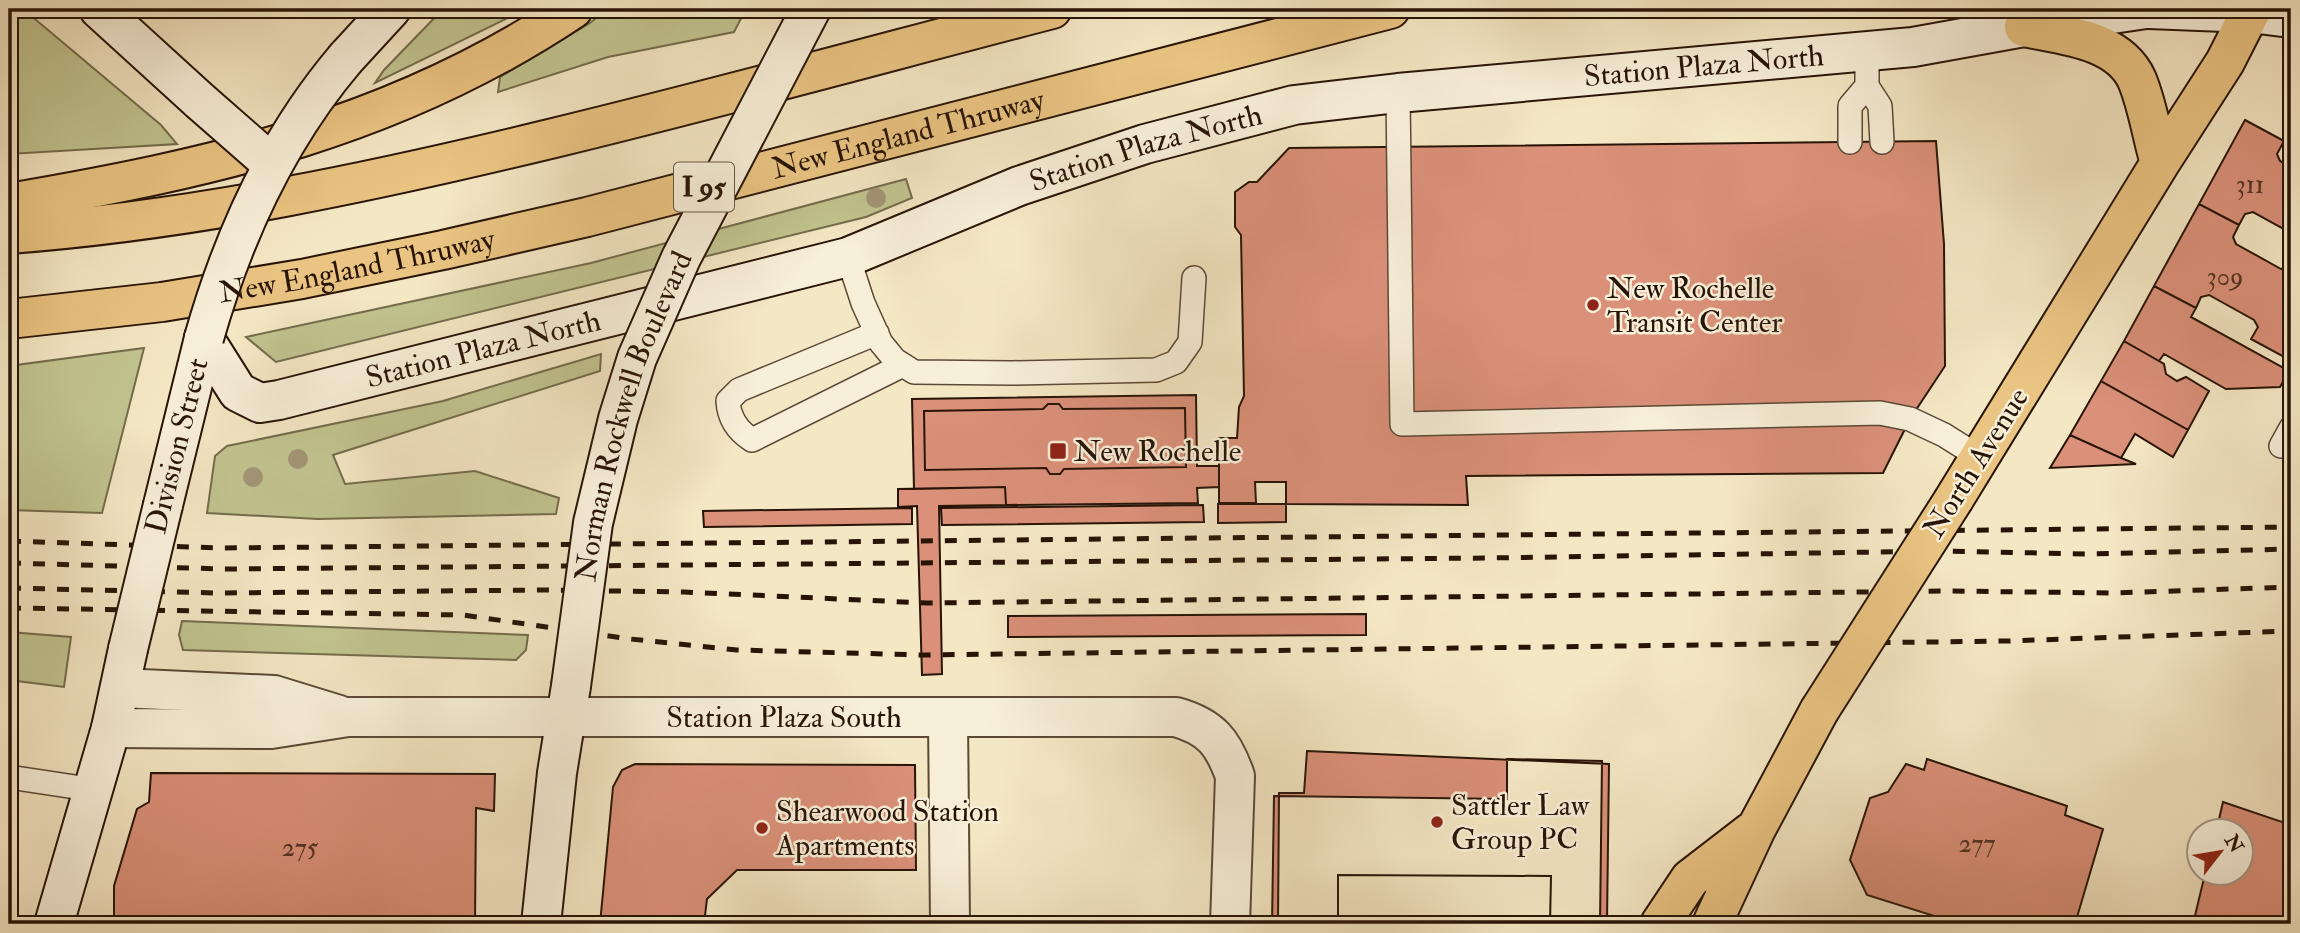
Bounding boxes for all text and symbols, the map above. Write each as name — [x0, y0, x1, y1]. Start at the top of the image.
street label: Station Plaza North — [1582, 37, 1826, 95]
street label: New England Thruway — [768, 81, 1049, 187]
street label: Station Plaza North — [1025, 96, 1266, 200]
road number: I 95 — [674, 162, 734, 212]
house number: 311 — [2236, 169, 2264, 201]
street label: New England Thruway — [216, 220, 499, 311]
street label: Norman Rockwell Boulevard — [567, 245, 700, 584]
house number: 309 — [2207, 261, 2243, 293]
place label: New Rochelle Transit Center — [1607, 270, 1782, 341]
marker: New Rochelle Transit Center — [1585, 297, 1601, 313]
street label: Station Plaza North — [362, 301, 604, 396]
street label: Division Street — [137, 354, 217, 538]
street label: North Avenue — [1915, 381, 2037, 545]
place label: New Rochelle — [1074, 433, 1241, 470]
marker: New Rochelle — [1048, 441, 1068, 461]
street label: Station Plaza South — [666, 699, 902, 736]
place label: Sattler Law Group PC — [1451, 787, 1590, 858]
place label: Shearwood Station Apartments — [775, 793, 999, 864]
marker: Sattler Law Group PC — [1429, 814, 1445, 830]
north arrow — [2184, 818, 2254, 888]
marker: Shearwood Station Apartments — [754, 820, 770, 836]
house number: 277 — [1959, 828, 1996, 860]
text: N — [2219, 829, 2249, 858]
house number: 275 — [282, 832, 319, 864]

